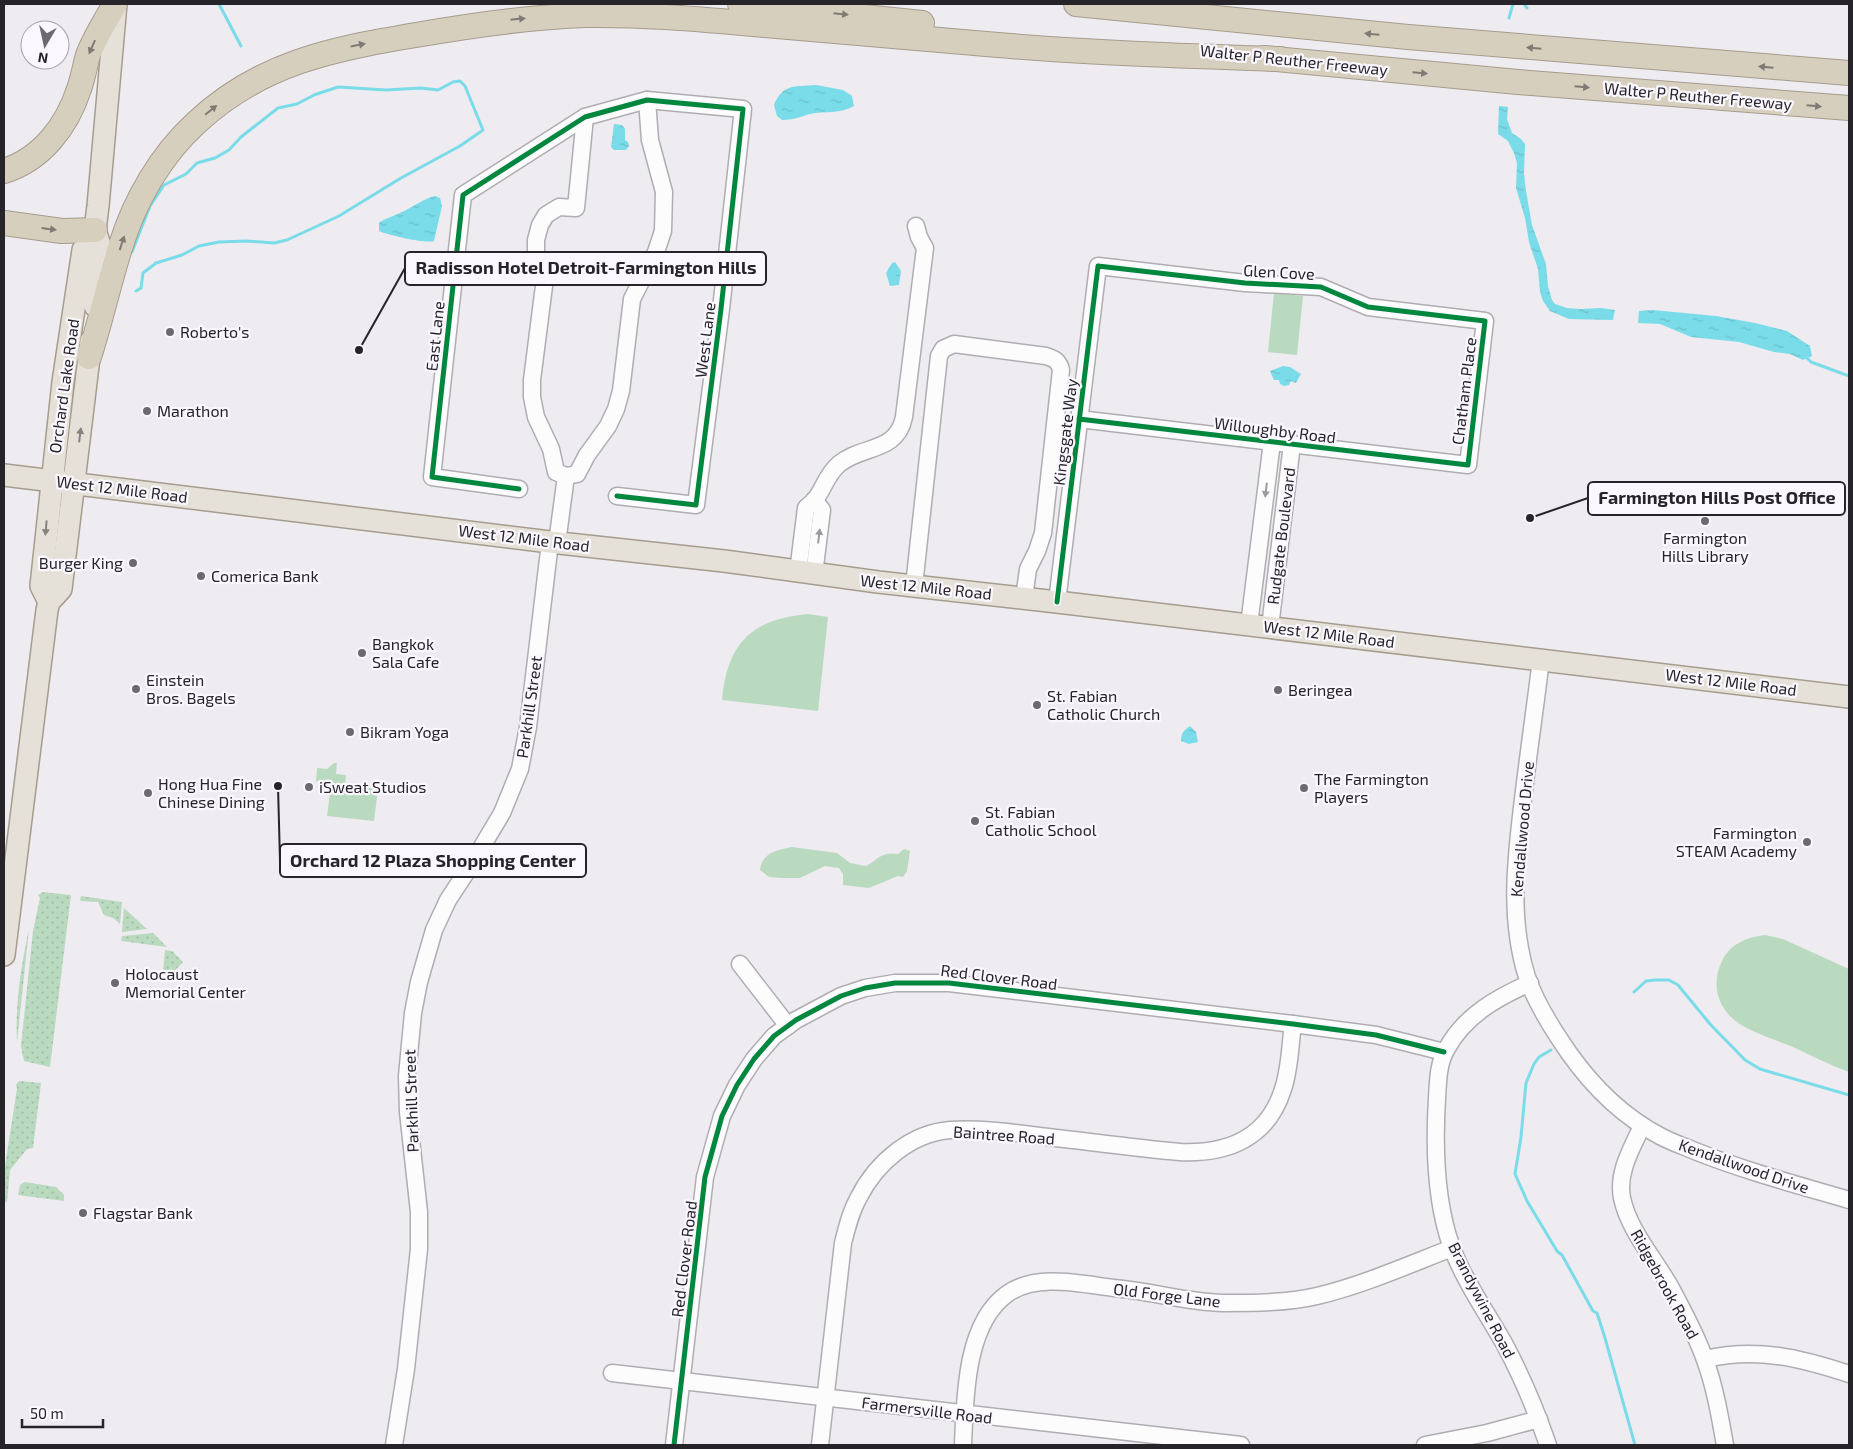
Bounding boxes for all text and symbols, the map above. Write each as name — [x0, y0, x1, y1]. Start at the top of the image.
one-way arrow — [833, 10, 849, 18]
one-way arrow — [511, 15, 527, 23]
north arrow — [20, 20, 70, 70]
one-way arrow — [1364, 30, 1380, 38]
one-way arrow — [88, 40, 96, 54]
street label: Walter P Reuther Freeway — [1199, 40, 1389, 79]
one-way arrow — [350, 41, 365, 49]
one-way arrow — [1526, 44, 1542, 52]
text: N — [37, 49, 49, 68]
one-way arrow — [1757, 63, 1773, 71]
one-way arrow — [1412, 69, 1428, 77]
street label: Walter P Reuther Freeway — [1603, 78, 1793, 113]
one-way arrow — [1574, 83, 1590, 91]
one-way arrow — [1806, 102, 1822, 110]
one-way arrow — [204, 105, 217, 116]
one-way arrow — [41, 225, 57, 233]
one-way arrow — [118, 235, 126, 250]
callout: Radisson Hotel Detroit-Farmington Hills — [405, 252, 766, 285]
text: Radisson Hotel Detroit-Farmington Hills — [416, 256, 756, 278]
street label: Glen Cove — [1243, 260, 1315, 283]
street label: East Lane — [421, 300, 448, 372]
street label: West Lane — [690, 301, 719, 379]
street label: Orchard Lake Road — [45, 317, 82, 454]
place label: Roberto's — [180, 322, 249, 341]
marker: Roberto's — [164, 326, 176, 338]
street label: Chatham Place — [1447, 336, 1480, 446]
street label: Kingsgate Way — [1049, 377, 1081, 487]
place label: Marathon — [157, 401, 229, 420]
marker: Marathon — [141, 405, 153, 417]
street label: Willoughby Road — [1213, 413, 1337, 446]
one-way arrow — [76, 426, 84, 442]
street label: Rudgate Boulevard — [1263, 466, 1298, 606]
street label: West 12 Mile Road — [55, 471, 189, 506]
callout: Farmington Hills Post Office — [1588, 482, 1845, 515]
one-way arrow — [1261, 483, 1269, 499]
text: Farmington Hills Post Office — [1598, 486, 1836, 508]
marker: Farmington Hills Library — [1699, 515, 1711, 527]
one-way arrow — [42, 520, 50, 536]
street label: West 12 Mile Road — [457, 520, 591, 555]
one-way arrow — [815, 527, 823, 543]
place label: Farmington Hills Library — [1661, 528, 1749, 565]
place label: Burger King — [39, 553, 123, 572]
marker: Burger King — [127, 557, 139, 569]
place label: Comerica Bank — [211, 566, 319, 585]
marker: Comerica Bank — [195, 570, 207, 582]
street label: West 12 Mile Road — [859, 570, 993, 603]
street label: West 12 Mile Road — [1262, 616, 1396, 651]
place label: Bangkok Sala Cafe — [372, 634, 439, 671]
marker: Bangkok Sala Cafe — [356, 647, 368, 659]
street label: Parkhill Street — [512, 655, 545, 759]
street label: West 12 Mile Road — [1664, 664, 1798, 699]
place label: Einstein Bros. Bagels — [146, 670, 236, 707]
place label: Beringea — [1288, 680, 1352, 699]
marker: Einstein Bros. Bagels — [130, 683, 142, 695]
marker: Beringea — [1272, 684, 1284, 696]
place label: St. Fabian Catholic Church — [1047, 686, 1160, 723]
marker: St. Fabian Catholic Church — [1031, 699, 1043, 711]
place label: Bikram Yoga — [360, 722, 449, 741]
marker: Bikram Yoga — [344, 726, 356, 738]
street label: Kendallwood Drive — [1506, 760, 1537, 898]
place label: The Farmington Players — [1314, 769, 1429, 806]
place label: Hong Hua Fine Chinese Dining — [158, 774, 265, 811]
place label: iSweat Studios — [319, 777, 427, 796]
marker: iSweat Studios — [303, 781, 315, 793]
marker: The Farmington Players — [1298, 782, 1310, 794]
marker: Hong Hua Fine Chinese Dining — [142, 787, 154, 799]
place label: St. Fabian Catholic School — [985, 802, 1097, 839]
marker: St. Fabian Catholic School — [969, 815, 981, 827]
place label: Farmington STEAM Academy — [1676, 823, 1798, 860]
marker: Farmington STEAM Academy — [1801, 836, 1813, 848]
callout: Orchard 12 Plaza Shopping Center — [280, 844, 586, 877]
text: Orchard 12 Plaza Shopping Center — [290, 849, 576, 871]
street label: Red Clover Road — [940, 960, 1059, 993]
place label: Holocaust Memorial Center — [125, 964, 247, 1001]
marker: Holocaust Memorial Center — [109, 977, 121, 989]
street label: Parkhill Street — [399, 1049, 422, 1153]
street label: Baintree Road — [953, 1121, 1056, 1148]
street label: Kendallwood Drive — [1677, 1134, 1812, 1197]
street label: Red Clover Road — [667, 1199, 700, 1318]
place label: Flagstar Bank — [93, 1203, 193, 1222]
marker: Flagstar Bank — [77, 1207, 89, 1219]
street label: Ridgebrook Road — [1627, 1226, 1703, 1342]
street label: Brandywine Road — [1445, 1239, 1520, 1361]
street label: Old Forge Lane — [1112, 1278, 1222, 1311]
street label: Farmersville Road — [861, 1392, 993, 1427]
scale bar — [22, 1396, 104, 1428]
text: 50 m — [30, 1404, 64, 1422]

